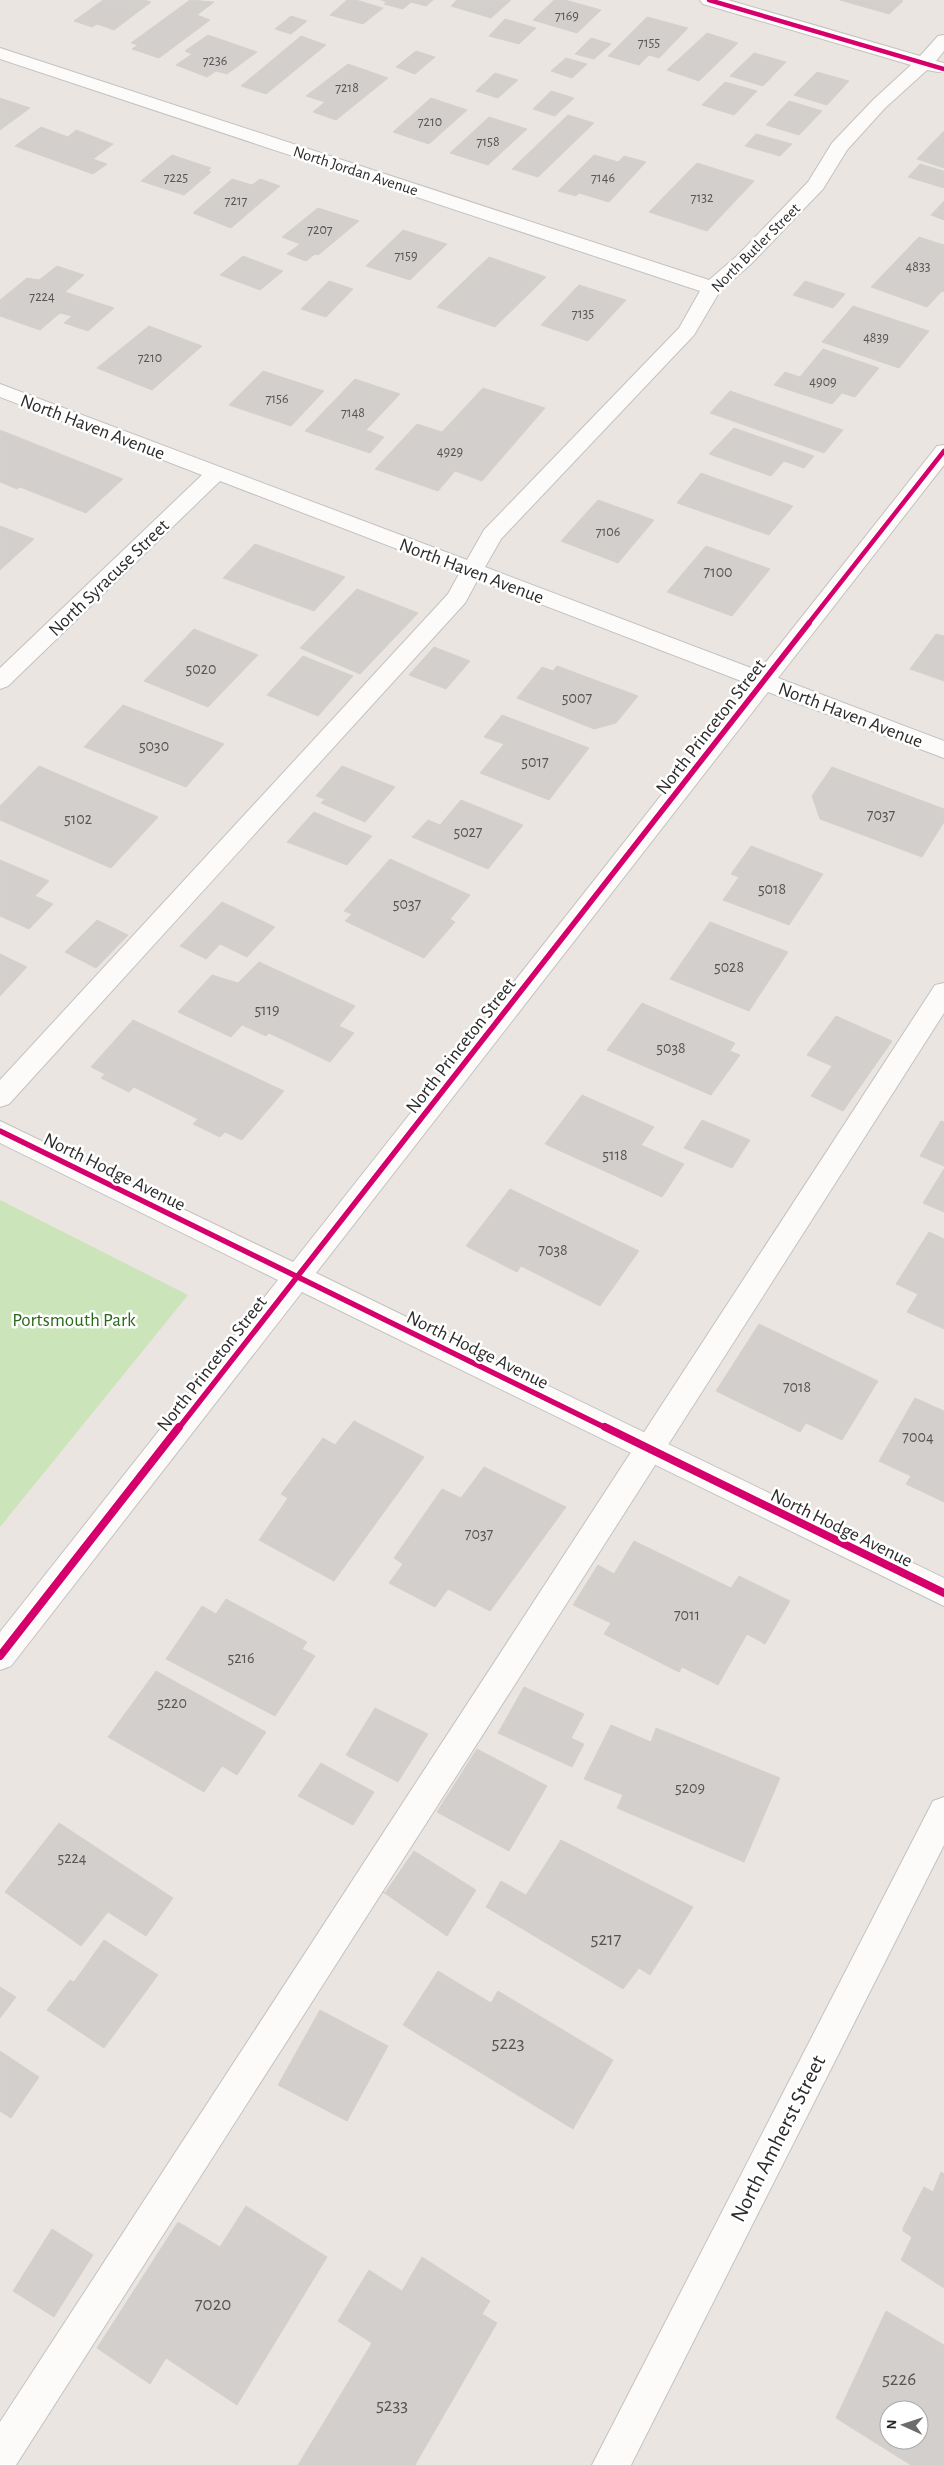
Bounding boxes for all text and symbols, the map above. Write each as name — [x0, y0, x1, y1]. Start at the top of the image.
house number: 7169 — [555, 9, 579, 23]
house number: 7155 — [638, 36, 660, 50]
house number: 7236 — [203, 54, 227, 68]
house number: 7218 — [335, 81, 359, 95]
house number: 7210 — [418, 115, 442, 129]
house number: 7158 — [476, 135, 500, 149]
street label: North Jordan Avenue — [291, 143, 420, 199]
house number: 7225 — [164, 171, 188, 185]
house number: 7146 — [591, 171, 615, 185]
house number: 7132 — [691, 191, 713, 205]
house number: 7217 — [225, 194, 248, 208]
street label: North Butler Street — [708, 200, 803, 295]
house number: 7207 — [307, 223, 333, 237]
house number: 7159 — [394, 249, 418, 263]
house number: 4833 — [906, 260, 931, 274]
house number: 7224 — [29, 290, 55, 304]
house number: 7135 — [572, 307, 594, 321]
house number: 4839 — [863, 331, 889, 345]
house number: 7210 — [138, 351, 162, 365]
house number: 4909 — [809, 375, 837, 389]
street label: North Haven Avenue — [18, 391, 167, 464]
house number: 7156 — [265, 392, 289, 406]
house number: 7148 — [341, 406, 365, 420]
house number: 4929 — [437, 445, 463, 459]
street label: North Syracuse Street — [45, 516, 173, 640]
house number: 7106 — [596, 525, 620, 539]
street label: North Haven Avenue — [397, 535, 546, 608]
house number: 7100 — [703, 564, 733, 580]
street label: North Princeton Street — [653, 656, 770, 798]
house number: 5020 — [186, 661, 216, 677]
street label: North Haven Avenue — [776, 679, 925, 752]
house number: 5007 — [562, 690, 592, 706]
house number: 5030 — [139, 738, 169, 754]
house number: 5017 — [521, 754, 549, 770]
house number: 7037 — [867, 807, 896, 823]
house number: 5102 — [64, 811, 92, 827]
house number: 5027 — [453, 824, 483, 840]
house number: 5018 — [758, 881, 786, 897]
house number: 5037 — [393, 896, 422, 912]
house number: 5028 — [714, 959, 744, 975]
street label: North Princeton Street — [403, 975, 520, 1117]
house number: 5119 — [254, 1002, 280, 1018]
house number: 5038 — [656, 1040, 686, 1056]
street label: North Hodge Avenue — [40, 1130, 188, 1215]
house number: 5118 — [602, 1147, 628, 1163]
house number: 7038 — [538, 1242, 568, 1258]
street label: North Princeton Street — [154, 1293, 271, 1435]
street label: North Hodge Avenue — [403, 1308, 551, 1393]
park label: Portsmouth Park — [12, 1311, 136, 1330]
house number: 7018 — [783, 1379, 811, 1395]
house number: 7004 — [902, 1429, 934, 1445]
street label: North Hodge Avenue — [767, 1486, 915, 1571]
house number: 7037 — [465, 1526, 494, 1542]
house number: 7011 — [674, 1607, 700, 1623]
house number: 5216 — [228, 1650, 255, 1666]
house number: 5220 — [157, 1695, 187, 1711]
house number: 5209 — [675, 1780, 705, 1796]
house number: 5224 — [58, 1850, 87, 1866]
house number: 5217 — [590, 1930, 622, 1949]
house number: 5223 — [491, 2034, 525, 2053]
street label: North Amherst Street — [726, 2052, 829, 2225]
house number: 7020 — [195, 2295, 231, 2314]
house number: 5226 — [882, 2370, 916, 2389]
house number: 5233 — [376, 2396, 408, 2415]
north arrow — [879, 2400, 929, 2450]
text: N — [885, 2419, 899, 2430]

